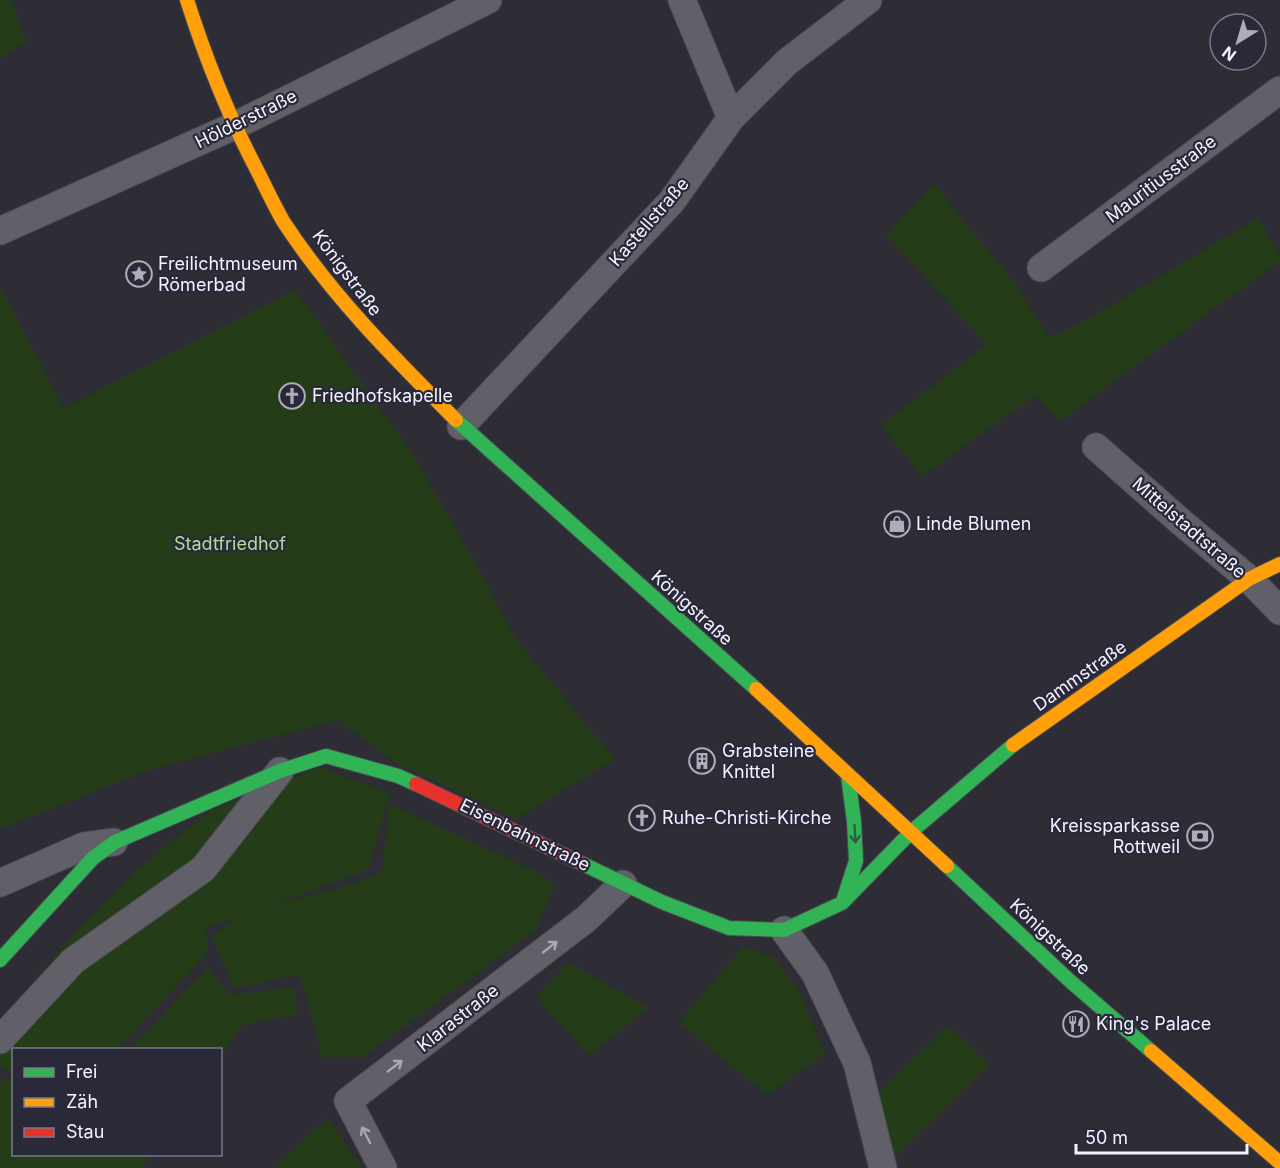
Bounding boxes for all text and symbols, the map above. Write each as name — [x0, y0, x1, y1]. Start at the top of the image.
north arrow — [1208, 12, 1268, 72]
text: N — [1218, 42, 1240, 66]
street label: Hölderstraße — [191, 85, 300, 152]
street label: Mauritiusstraße — [1101, 130, 1220, 227]
street label: Kastellstraße — [604, 173, 693, 270]
street label: Königstraße — [308, 226, 387, 320]
place label: Freilichtmuseum Römerbad — [158, 253, 298, 295]
place icon: Freilichtmuseum Römerbad — [124, 259, 154, 289]
church icon: Friedhofskapelle — [277, 381, 307, 411]
place label: Friedhofskapelle — [312, 385, 453, 406]
street label: Mittelstadtstraße — [1128, 473, 1250, 582]
shop icon: Linde Blumen — [882, 509, 912, 539]
place label: Linde Blumen — [916, 513, 1031, 534]
park label: Stadtfriedhof — [174, 533, 286, 554]
street label: Königstraße — [647, 566, 737, 650]
street label: Dammstraße — [1029, 636, 1130, 715]
place label: Grabsteine Knittel — [722, 740, 815, 782]
building icon: Grabsteine Knittel — [687, 746, 717, 776]
street label: Eisenbahnstraße — [457, 794, 594, 875]
church icon: Ruhe-Christi-Kirche — [627, 803, 657, 833]
place label: Ruhe-Christi-Kirche — [662, 807, 832, 828]
place label: Kreissparkasse Rottweil — [1050, 815, 1180, 857]
bank icon: Kreissparkasse Rottweil — [1185, 821, 1215, 851]
one-way arrow — [849, 824, 860, 843]
street label: Königstraße — [1006, 894, 1095, 979]
one-way arrow — [541, 941, 557, 954]
street label: Klarastraße — [413, 979, 502, 1056]
restaurant icon: King's Palace — [1061, 1009, 1091, 1039]
place label: King's Palace — [1096, 1013, 1211, 1034]
legend — [12, 1048, 222, 1156]
one-way arrow — [387, 1060, 403, 1073]
text: Frei — [66, 1061, 97, 1082]
text: Zäh — [66, 1091, 98, 1112]
scale bar — [1076, 1117, 1247, 1155]
text: Stau — [66, 1121, 104, 1142]
one-way arrow — [359, 1126, 371, 1144]
text: 50 m — [1085, 1127, 1128, 1148]

